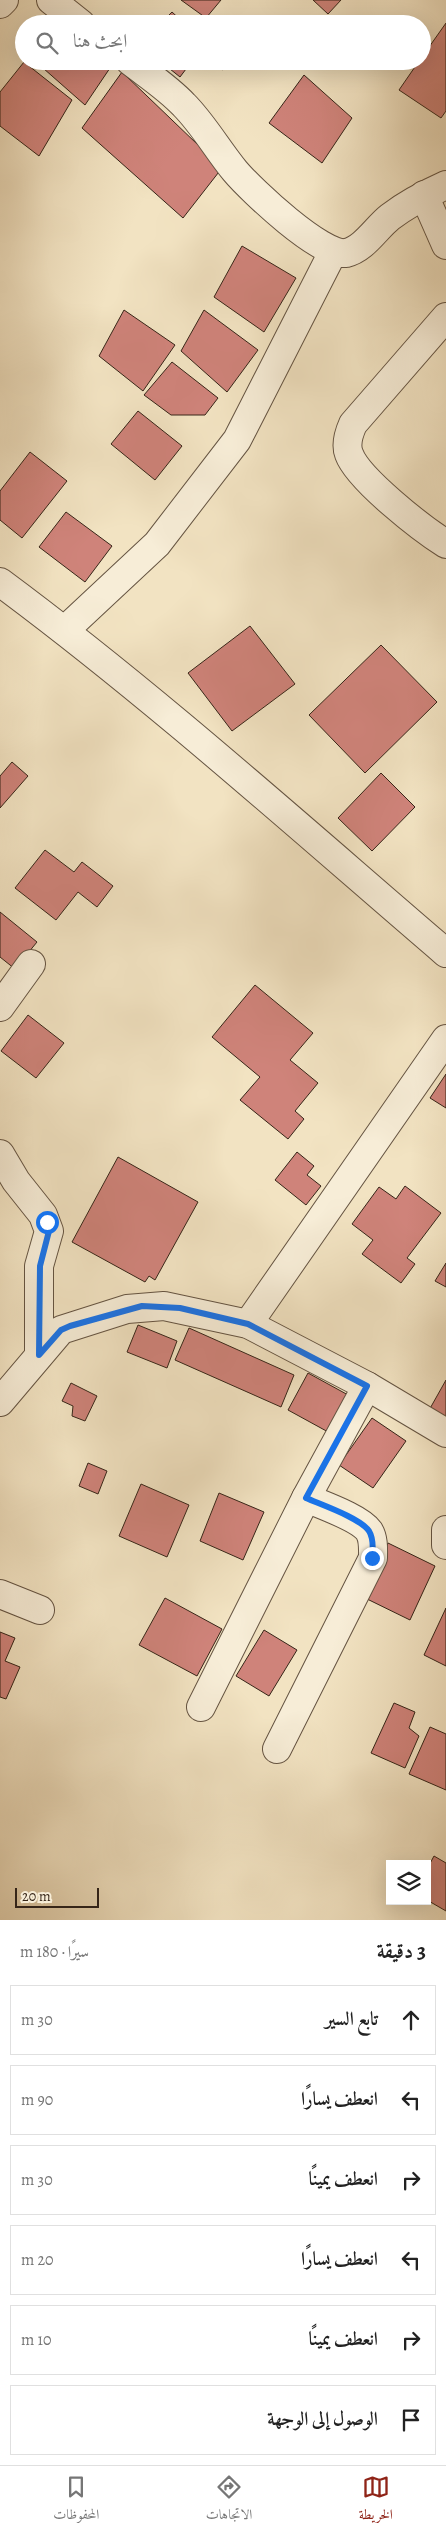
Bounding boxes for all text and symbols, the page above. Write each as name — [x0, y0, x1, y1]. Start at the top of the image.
search box — [15, 15, 431, 70]
text: ابحث هنا — [73, 28, 127, 54]
icon: search — [33, 29, 61, 57]
route start — [36, 1211, 59, 1234]
route end — [361, 1547, 384, 1570]
map controls — [386, 1860, 431, 1905]
button: layers — [386, 1860, 431, 1905]
scale bar — [15, 1885, 99, 1908]
text: 20 m — [22, 1887, 51, 1906]
text: 3 دقيقة — [377, 1937, 426, 1965]
text: سيرًا · 180 m — [20, 1941, 89, 1963]
text: تابع السير — [325, 2006, 378, 2032]
icon: ahead — [397, 2006, 425, 2034]
text: 30 m — [21, 2009, 53, 2031]
text: انعطف يسارًا — [301, 2086, 378, 2112]
icon: left — [397, 2086, 425, 2114]
text: 90 m — [21, 2089, 53, 2111]
text: انعطف يمينًا — [308, 2166, 378, 2192]
icon: right — [397, 2166, 425, 2194]
text: 30 m — [21, 2169, 53, 2191]
text: انعطف يسارًا — [301, 2246, 378, 2272]
icon: left — [397, 2246, 425, 2274]
text: 20 m — [21, 2249, 54, 2271]
text: انعطف يمينًا — [308, 2326, 378, 2352]
icon: right — [397, 2326, 425, 2354]
text: 10 m — [21, 2329, 52, 2351]
text: الوصول إلى الوجهة — [267, 2406, 378, 2432]
icon: arrive — [397, 2406, 425, 2434]
tab: المحفوظات — [53, 2473, 99, 2528]
tab: الاتجاهات — [206, 2473, 252, 2528]
tab: الخريطة — [359, 2473, 393, 2528]

